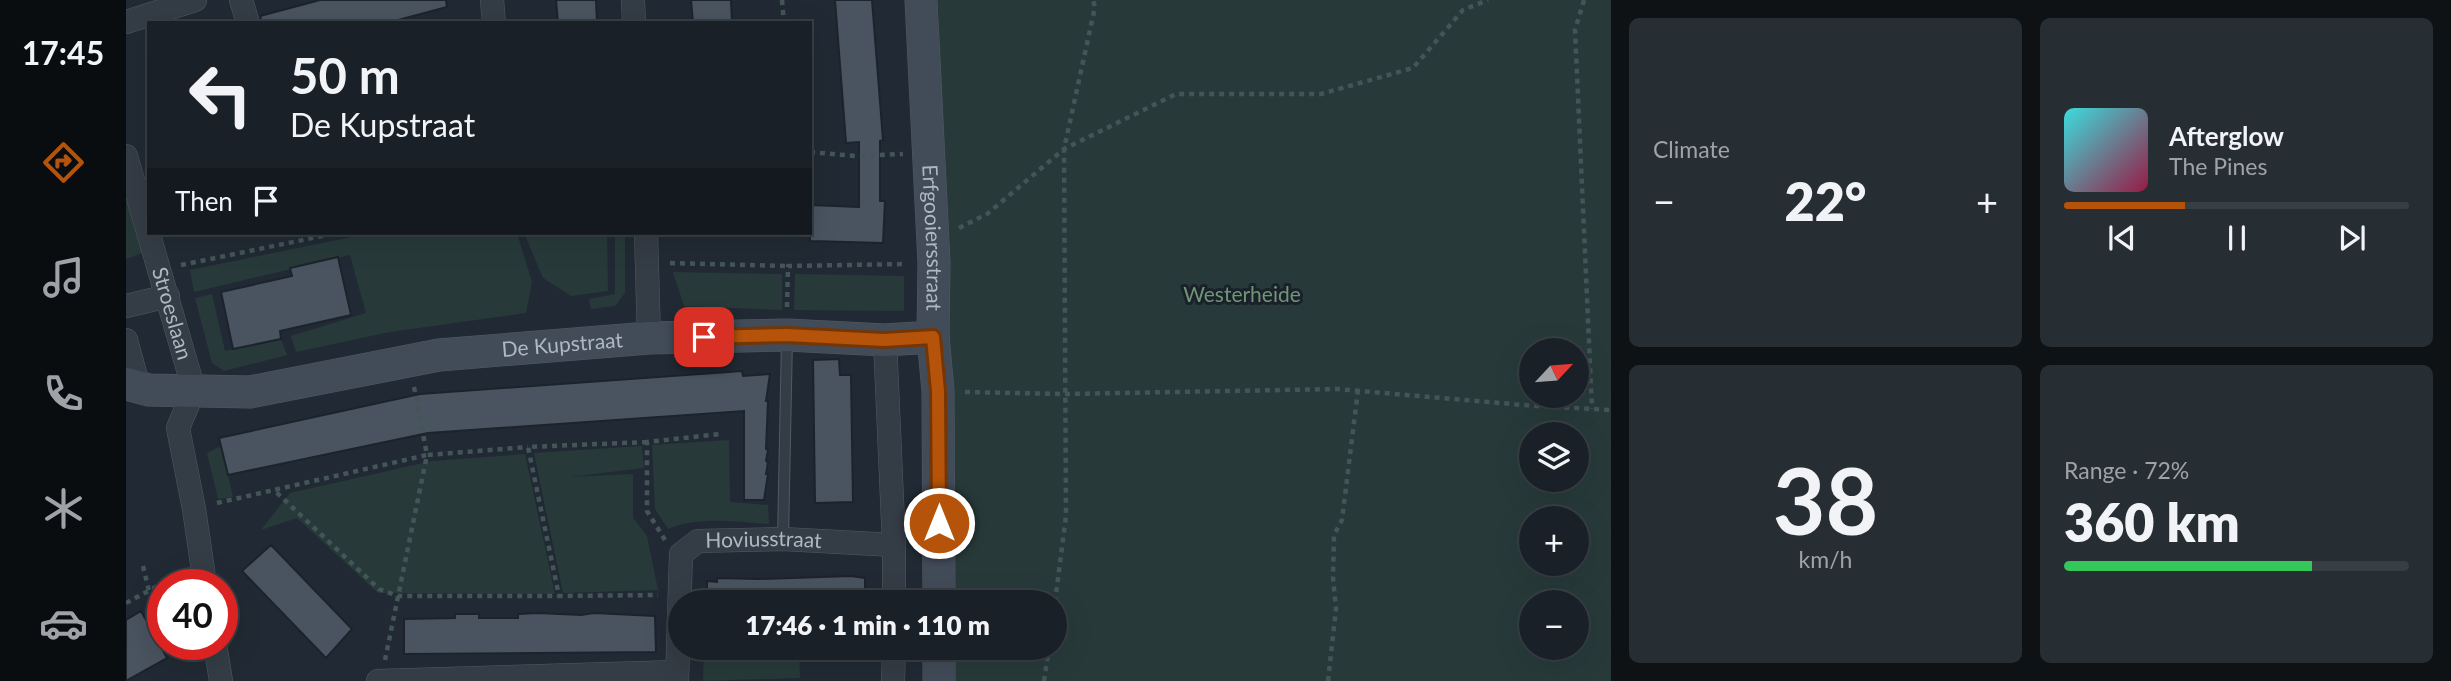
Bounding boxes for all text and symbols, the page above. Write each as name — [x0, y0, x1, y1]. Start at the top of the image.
text: 17:45 — [22, 33, 104, 72]
text: 50 m — [290, 46, 400, 104]
icon: left — [175, 49, 266, 140]
text: De Kupstraat — [290, 105, 475, 144]
text: Afterglow — [2169, 120, 2284, 152]
text: Climate — [1653, 135, 1730, 163]
icon: directions — [39, 138, 88, 187]
text: The Pines — [2169, 152, 2267, 180]
street label: Erfgooiersstraat — [918, 164, 948, 312]
text: 22° — [1785, 170, 1866, 232]
text: − — [1653, 178, 1675, 224]
text: + — [1976, 178, 1998, 224]
icon: arrive — [247, 182, 285, 220]
text: Then — [175, 185, 233, 217]
icon: previous — [2103, 219, 2141, 257]
icon: pause — [2218, 219, 2256, 257]
icon: next — [2333, 219, 2371, 257]
icon: music — [39, 253, 88, 302]
street label: Stroeslaan — [148, 264, 199, 362]
park label: Westerheide — [1183, 281, 1301, 306]
pin — [674, 307, 734, 367]
icon: arrive — [685, 318, 723, 356]
street label: De Kupstraat — [500, 326, 624, 361]
north arrow — [1519, 338, 1589, 408]
map controls — [1519, 338, 1589, 660]
icon: phone — [39, 369, 88, 418]
button: layers — [1519, 422, 1589, 492]
text: 38 — [1773, 445, 1878, 554]
text: Range · 72% — [2064, 456, 2189, 484]
icon: climate — [39, 484, 88, 533]
position arrow — [902, 486, 976, 560]
text: 360 km — [2064, 491, 2240, 553]
button: + — [1519, 506, 1589, 576]
street label: Hoviusstraat — [705, 525, 823, 552]
text: km/h — [1799, 545, 1852, 573]
speed limit sign: 40 — [147, 569, 238, 660]
button: − — [1519, 590, 1589, 660]
icon: car — [39, 599, 88, 648]
text: 17:46 · 1 min · 110 m — [745, 609, 990, 641]

